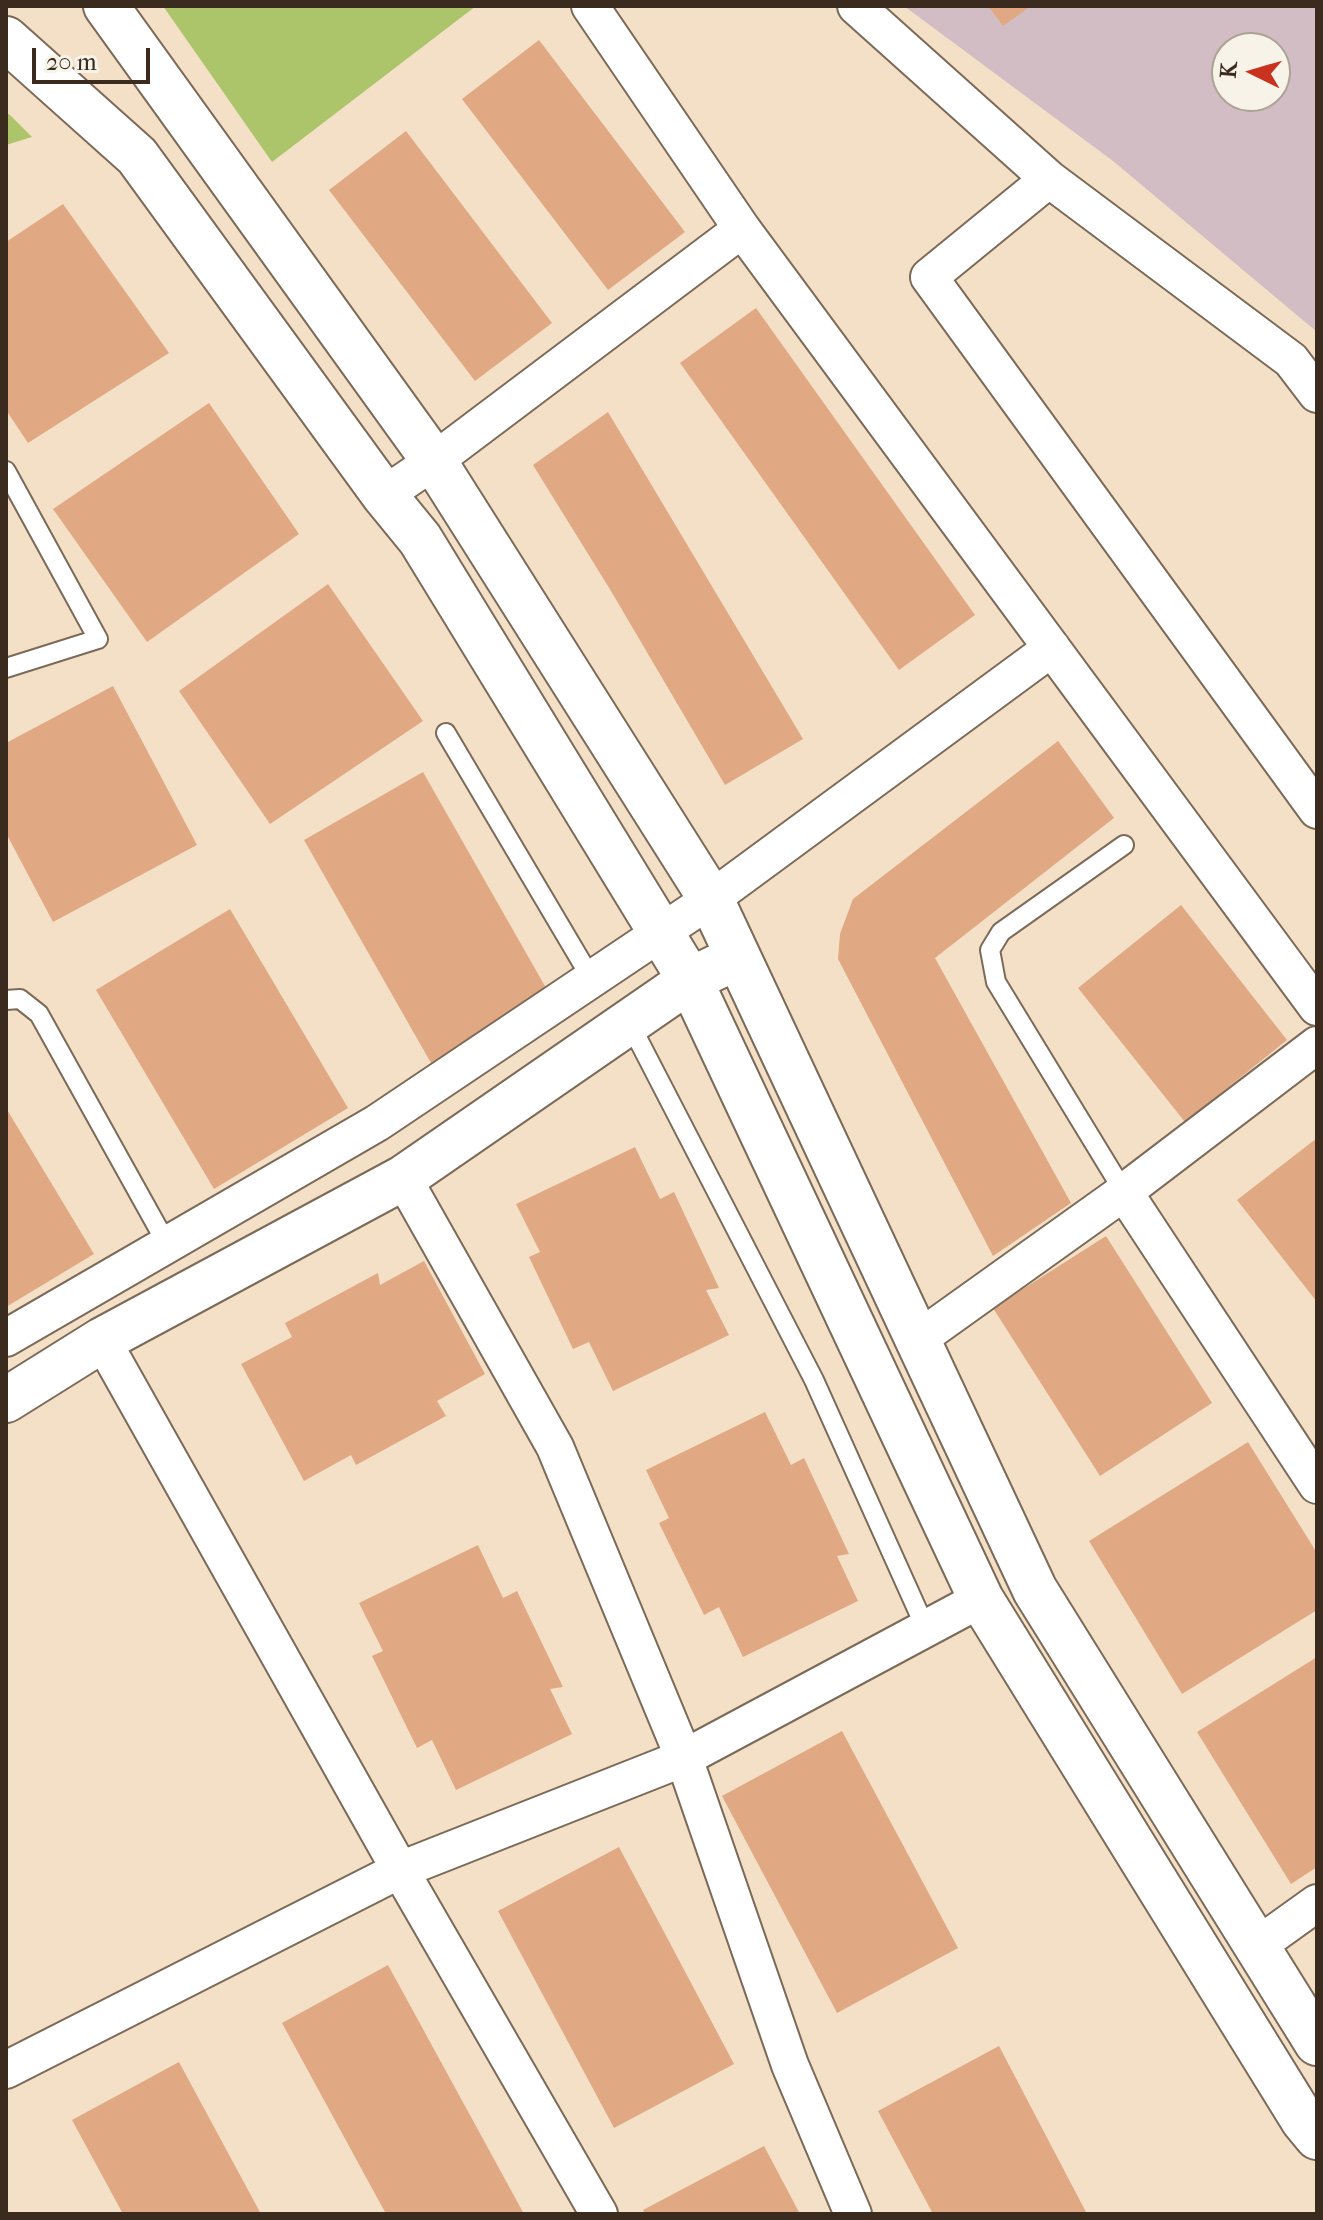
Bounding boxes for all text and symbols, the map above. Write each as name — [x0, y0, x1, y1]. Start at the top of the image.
scale bar — [36, 32, 154, 82]
north arrow — [1211, 32, 1291, 112]
text: 20 m — [46, 48, 97, 76]
text: K — [1215, 61, 1243, 79]

